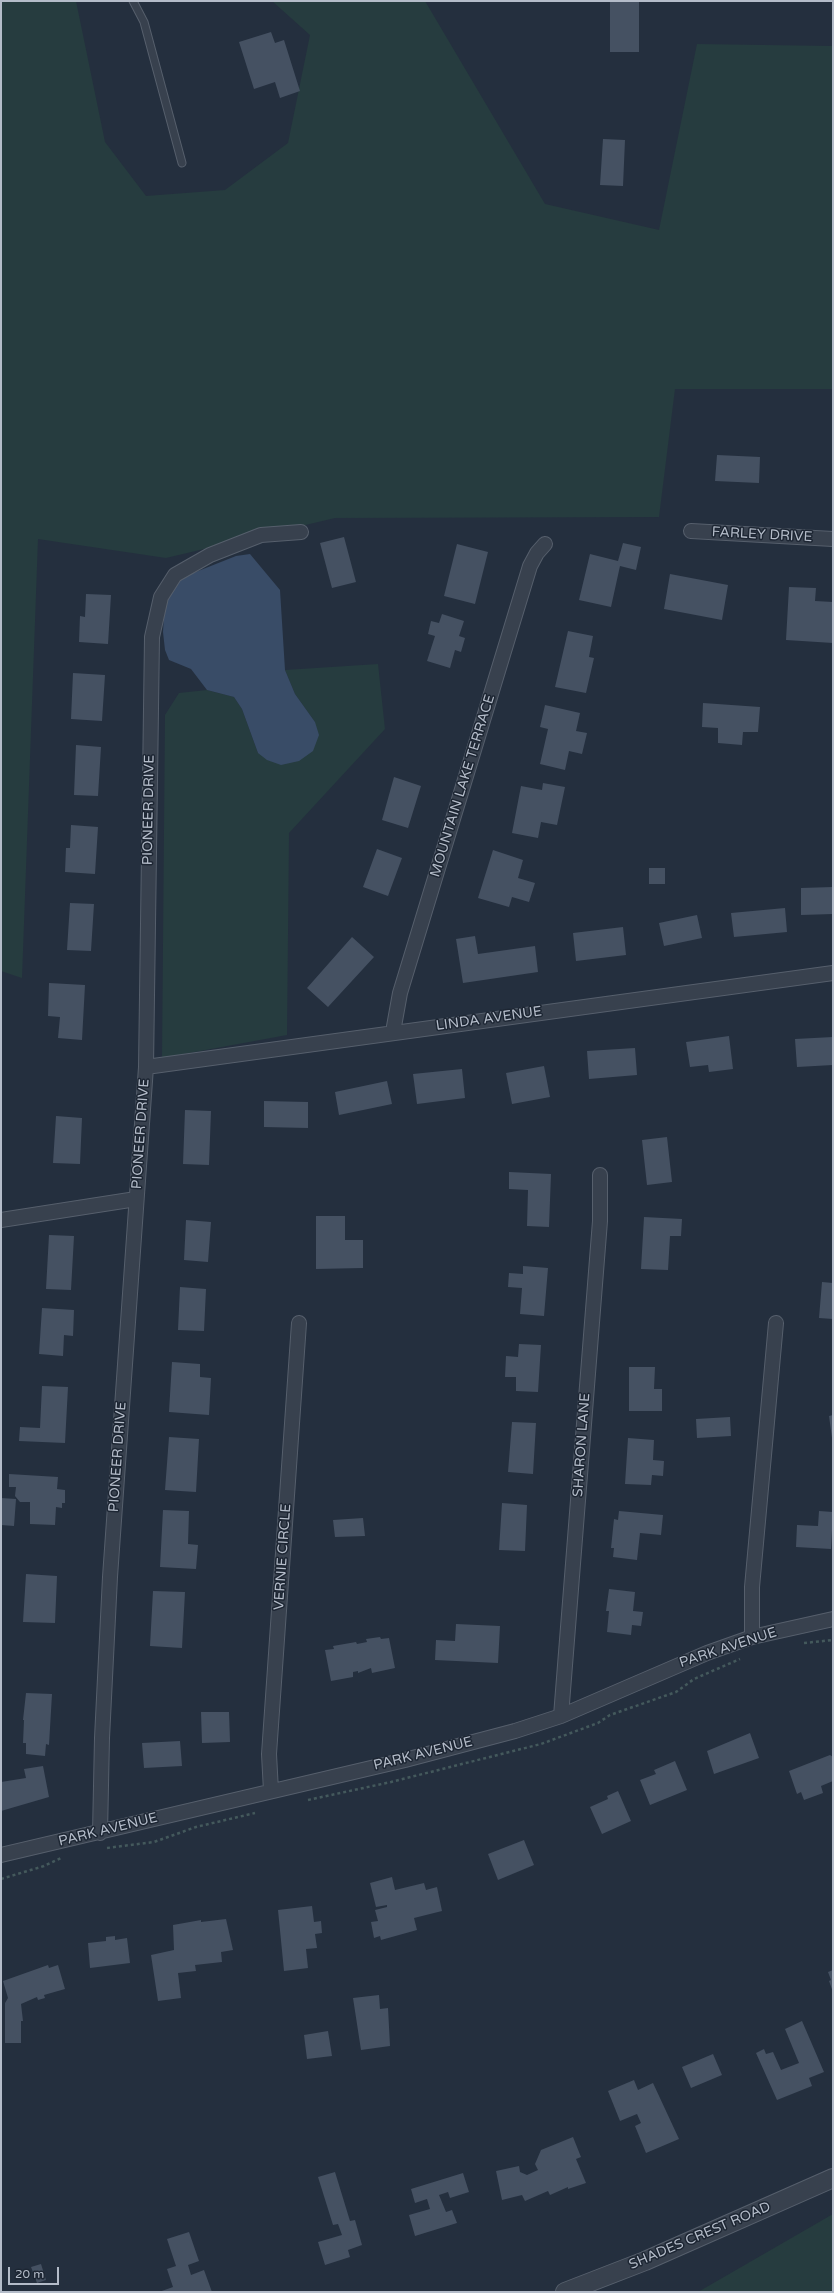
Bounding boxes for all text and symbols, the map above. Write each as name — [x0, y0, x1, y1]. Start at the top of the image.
street label: FARLEY DRIVE — [711, 524, 813, 546]
street label: MOUNTAIN LAKE TERRACE — [427, 693, 499, 879]
street label: PIONEER DRIVE — [140, 755, 158, 865]
street label: LINDA AVENUE — [435, 1003, 543, 1035]
street label: PIONEER DRIVE — [129, 1078, 153, 1190]
street label: SHARON LANE — [570, 1392, 594, 1498]
street label: PIONEER DRIVE — [106, 1401, 130, 1513]
street label: VERNIE CIRCLE — [271, 1503, 295, 1611]
street label: PARK AVENUE — [677, 1624, 779, 1672]
street label: PARK AVENUE — [372, 1734, 474, 1774]
street label: PARK AVENUE — [57, 1810, 159, 1850]
street label: SHADES CREST ROAD — [627, 2199, 773, 2273]
scale bar — [10, 2259, 61, 2285]
text: 20 m — [15, 2267, 44, 2281]

